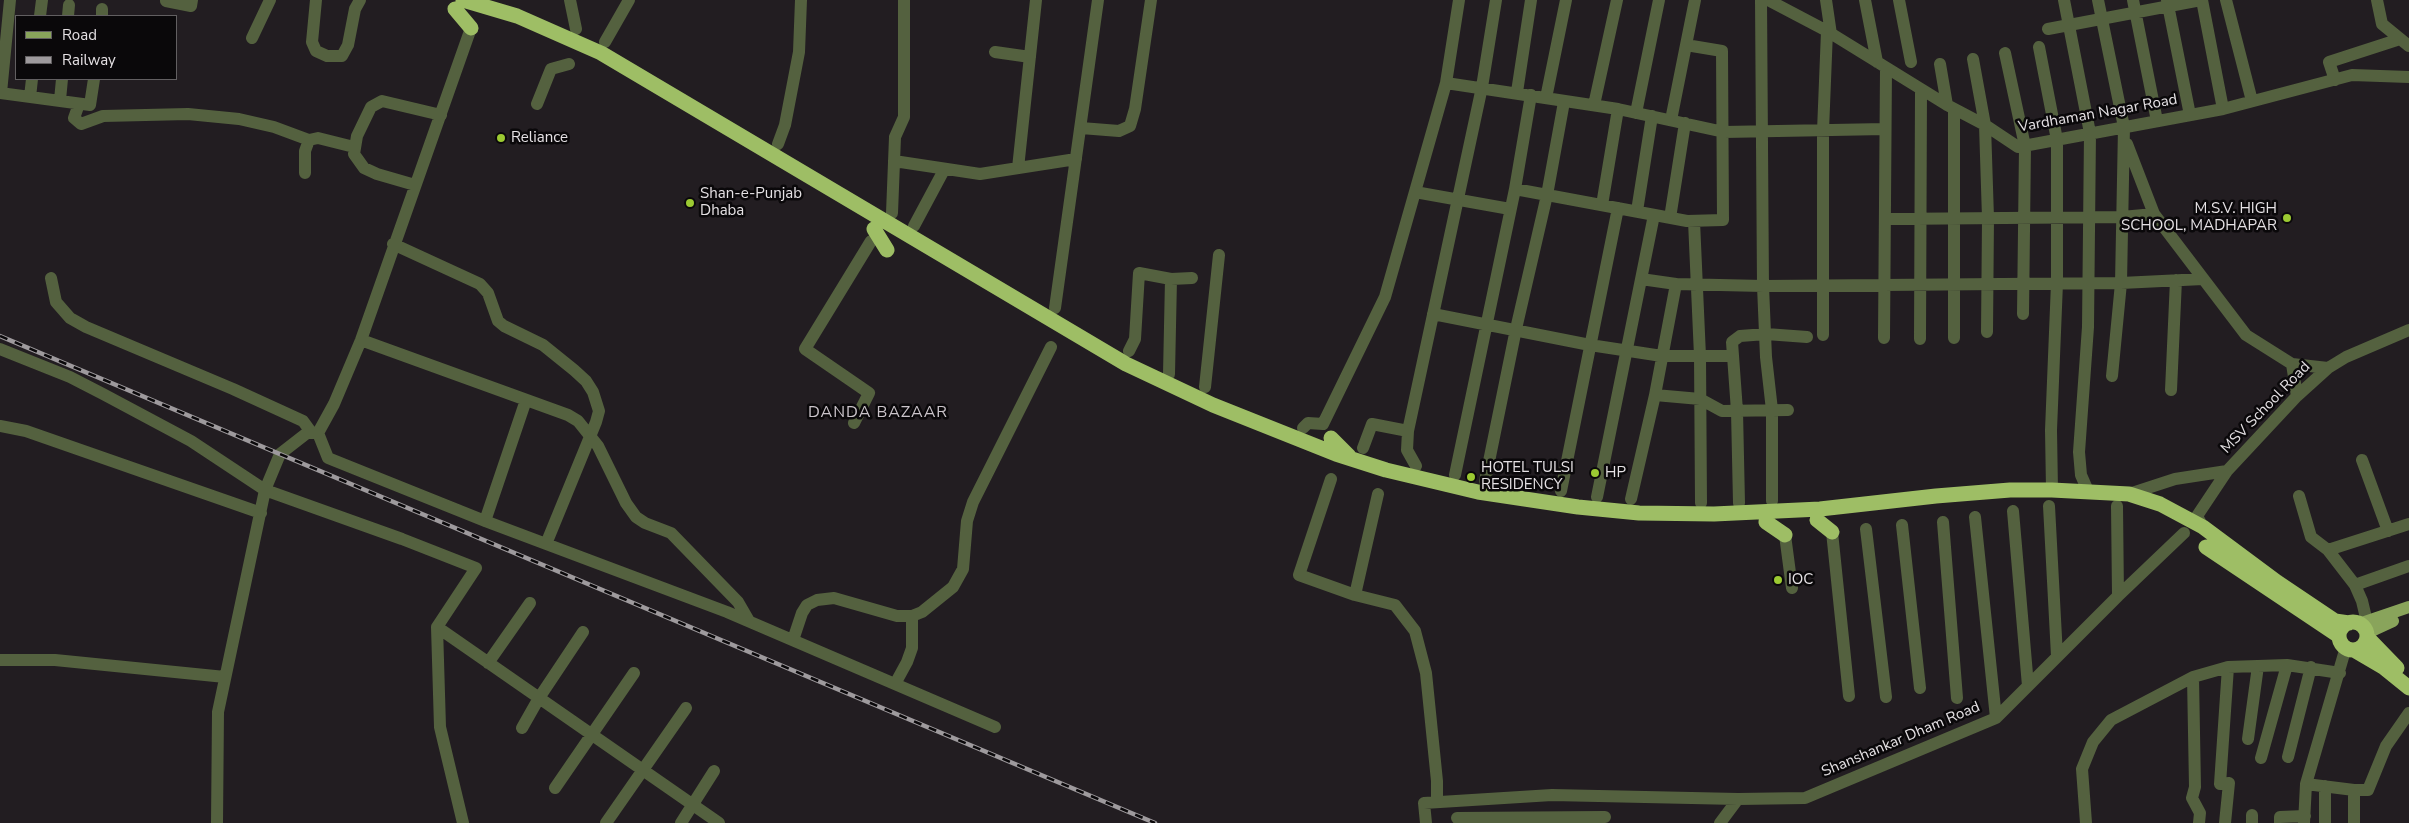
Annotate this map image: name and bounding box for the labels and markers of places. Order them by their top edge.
place label: Reliance [511,129,568,147]
marker: Reliance [495,132,507,144]
place label: Shan-e-Punjab Dhaba [700,185,802,220]
marker: Shan-e-Punjab Dhaba [684,197,696,209]
place label: M.S.V. HIGH SCHOOL, MADHAPAR [2121,200,2277,235]
marker: M.S.V. HIGH SCHOOL, MADHAPAR [2281,212,2293,224]
place label: HOTEL TULSI RESIDENCY [1481,459,1574,494]
place label: HP [1605,464,1626,482]
marker: HP [1589,467,1601,479]
marker: HOTEL TULSI RESIDENCY [1465,471,1477,483]
place label: IOC [1788,571,1813,589]
marker: IOC [1772,574,1784,586]

